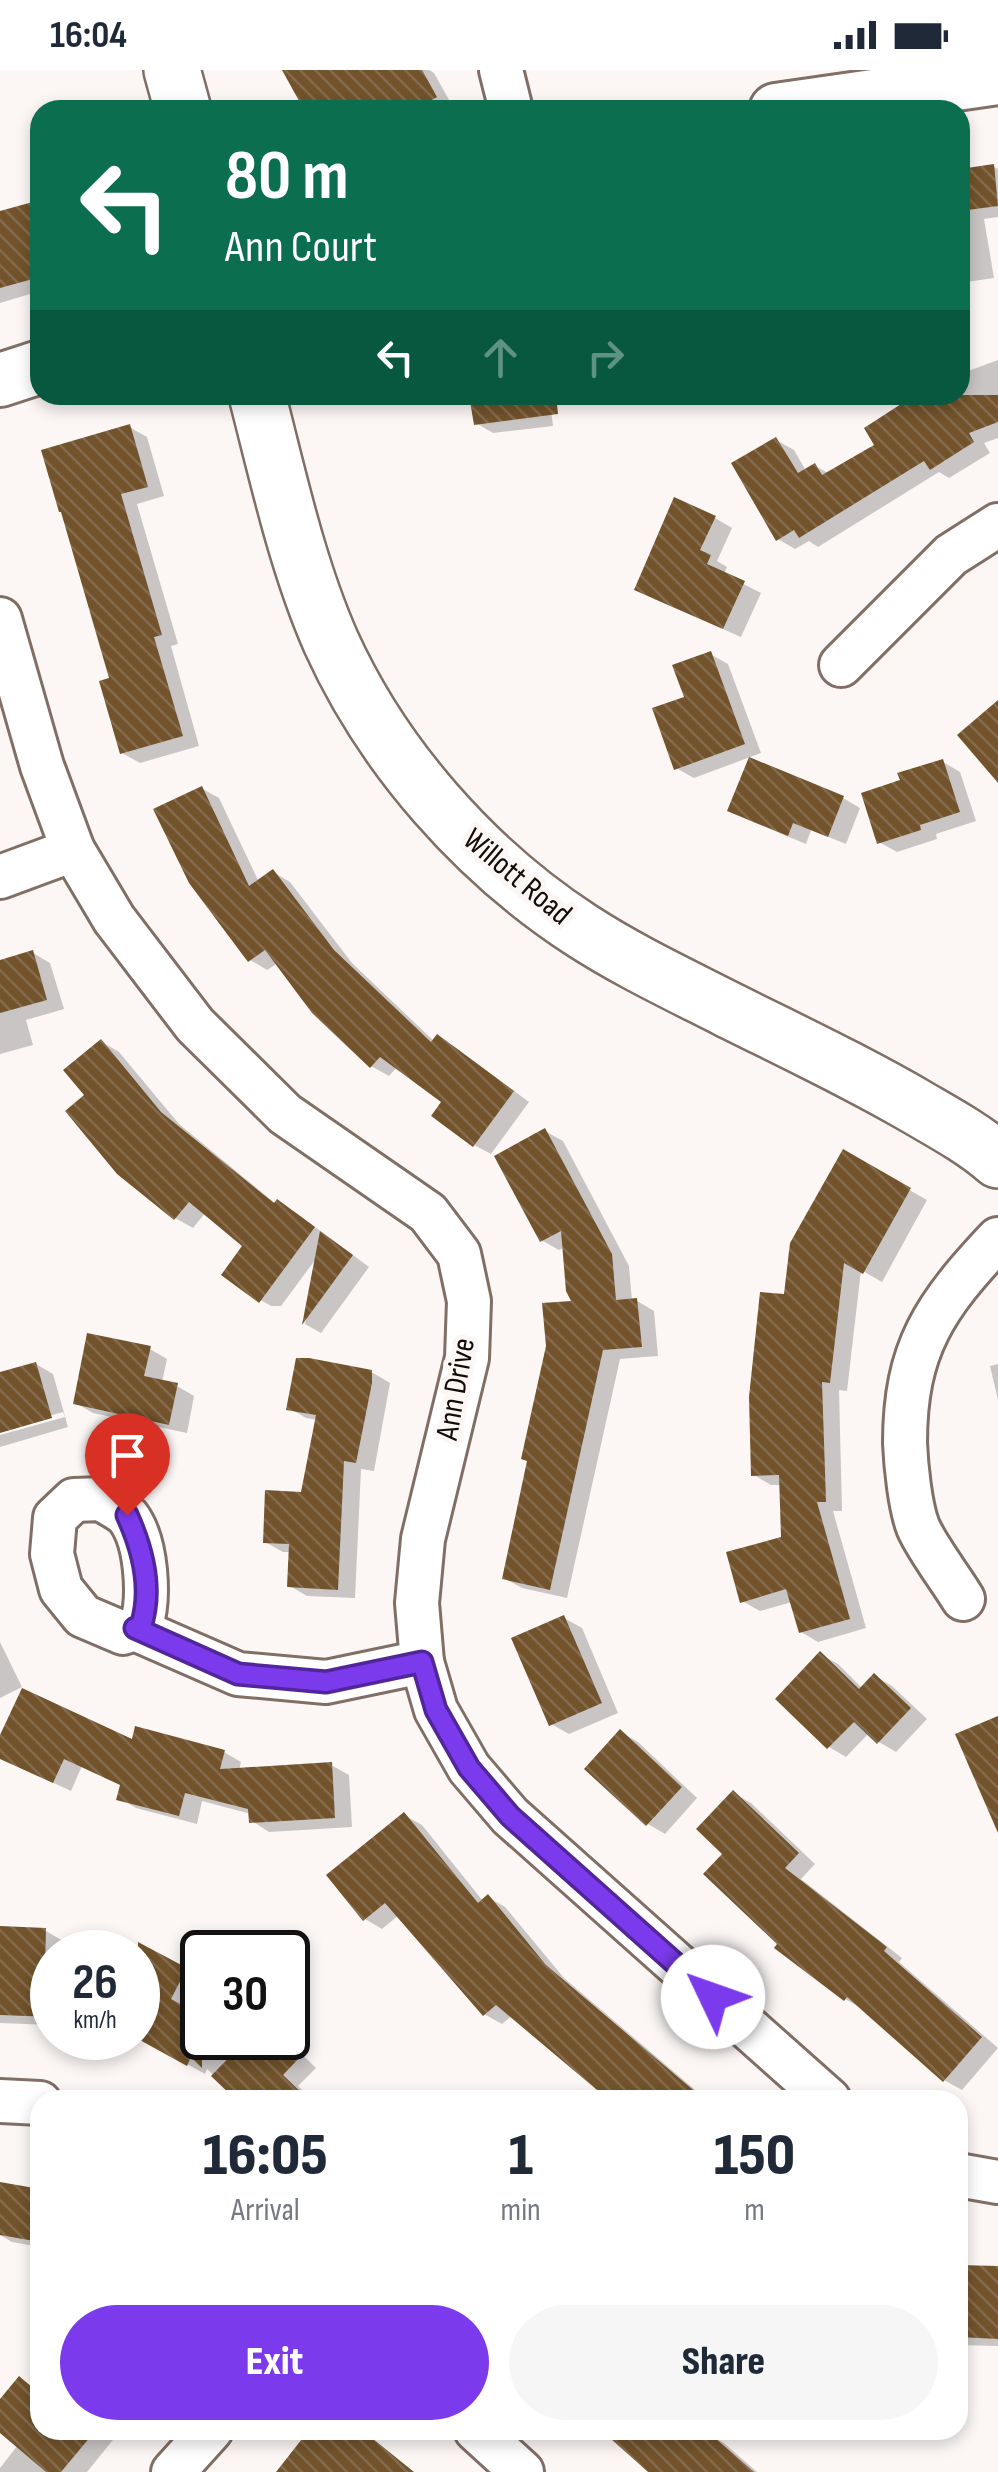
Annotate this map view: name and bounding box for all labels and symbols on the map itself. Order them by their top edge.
street label: Willott Road [455,820,579,934]
street label: Ann Drive [428,1335,484,1444]
pin [85,1413,170,1516]
speed limit sign: 30 [180,1930,310,2060]
position arrow [661,1945,765,2049]

